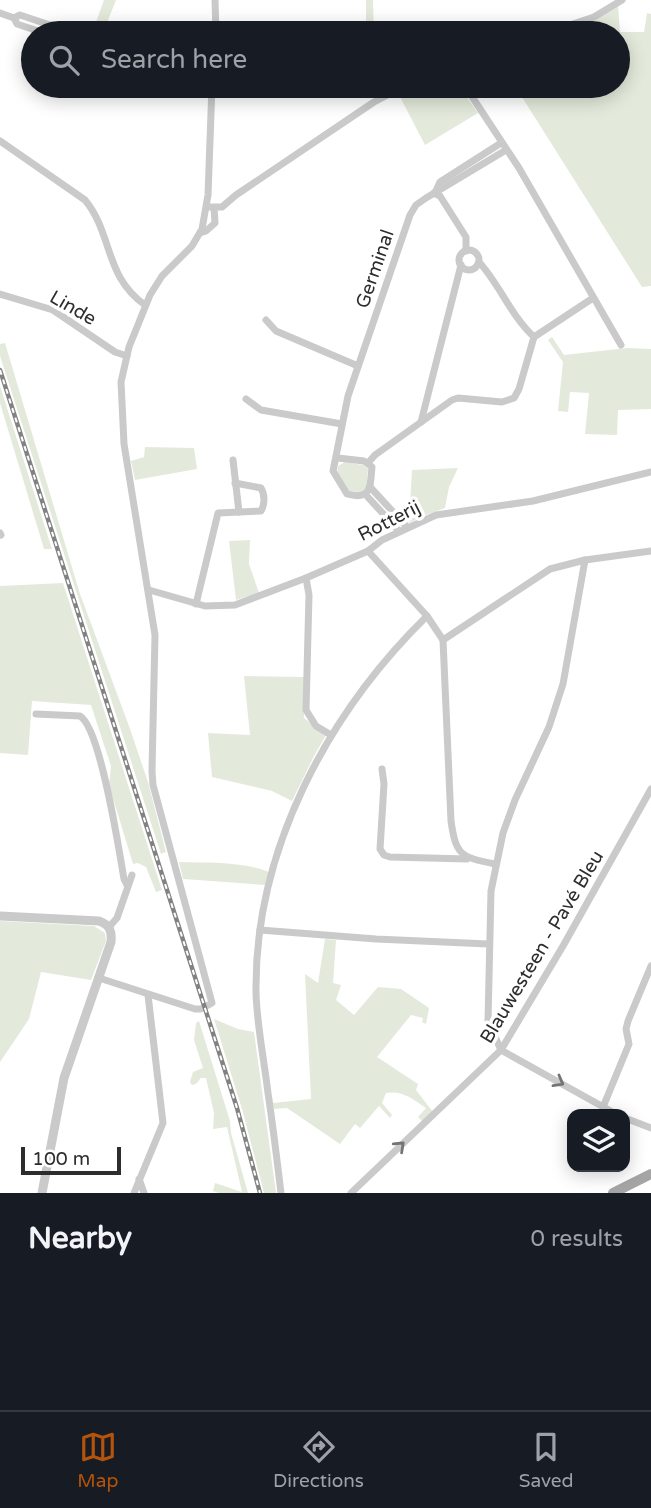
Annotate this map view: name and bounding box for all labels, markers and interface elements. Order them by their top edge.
search box [21,21,630,98]
icon: search [45,41,83,79]
text: Search here [101,44,247,75]
street label: Germinal [351,227,399,311]
street label: Linde [46,286,100,330]
street label: Rotterij [354,496,424,546]
street label: Blauwesteen - Pavé Bleu [476,847,608,1047]
one-way arrow [551,1074,564,1087]
map controls [567,1109,630,1172]
button: layers [567,1109,630,1172]
one-way arrow [392,1141,405,1154]
scale bar [21,1144,121,1176]
text: 100 m [32,1148,90,1170]
text: Nearby [28,1220,132,1257]
text: 0 results [530,1225,623,1253]
tab: Map [77,1428,118,1492]
tab: Directions [273,1428,364,1492]
tab: Saved [519,1428,574,1492]

